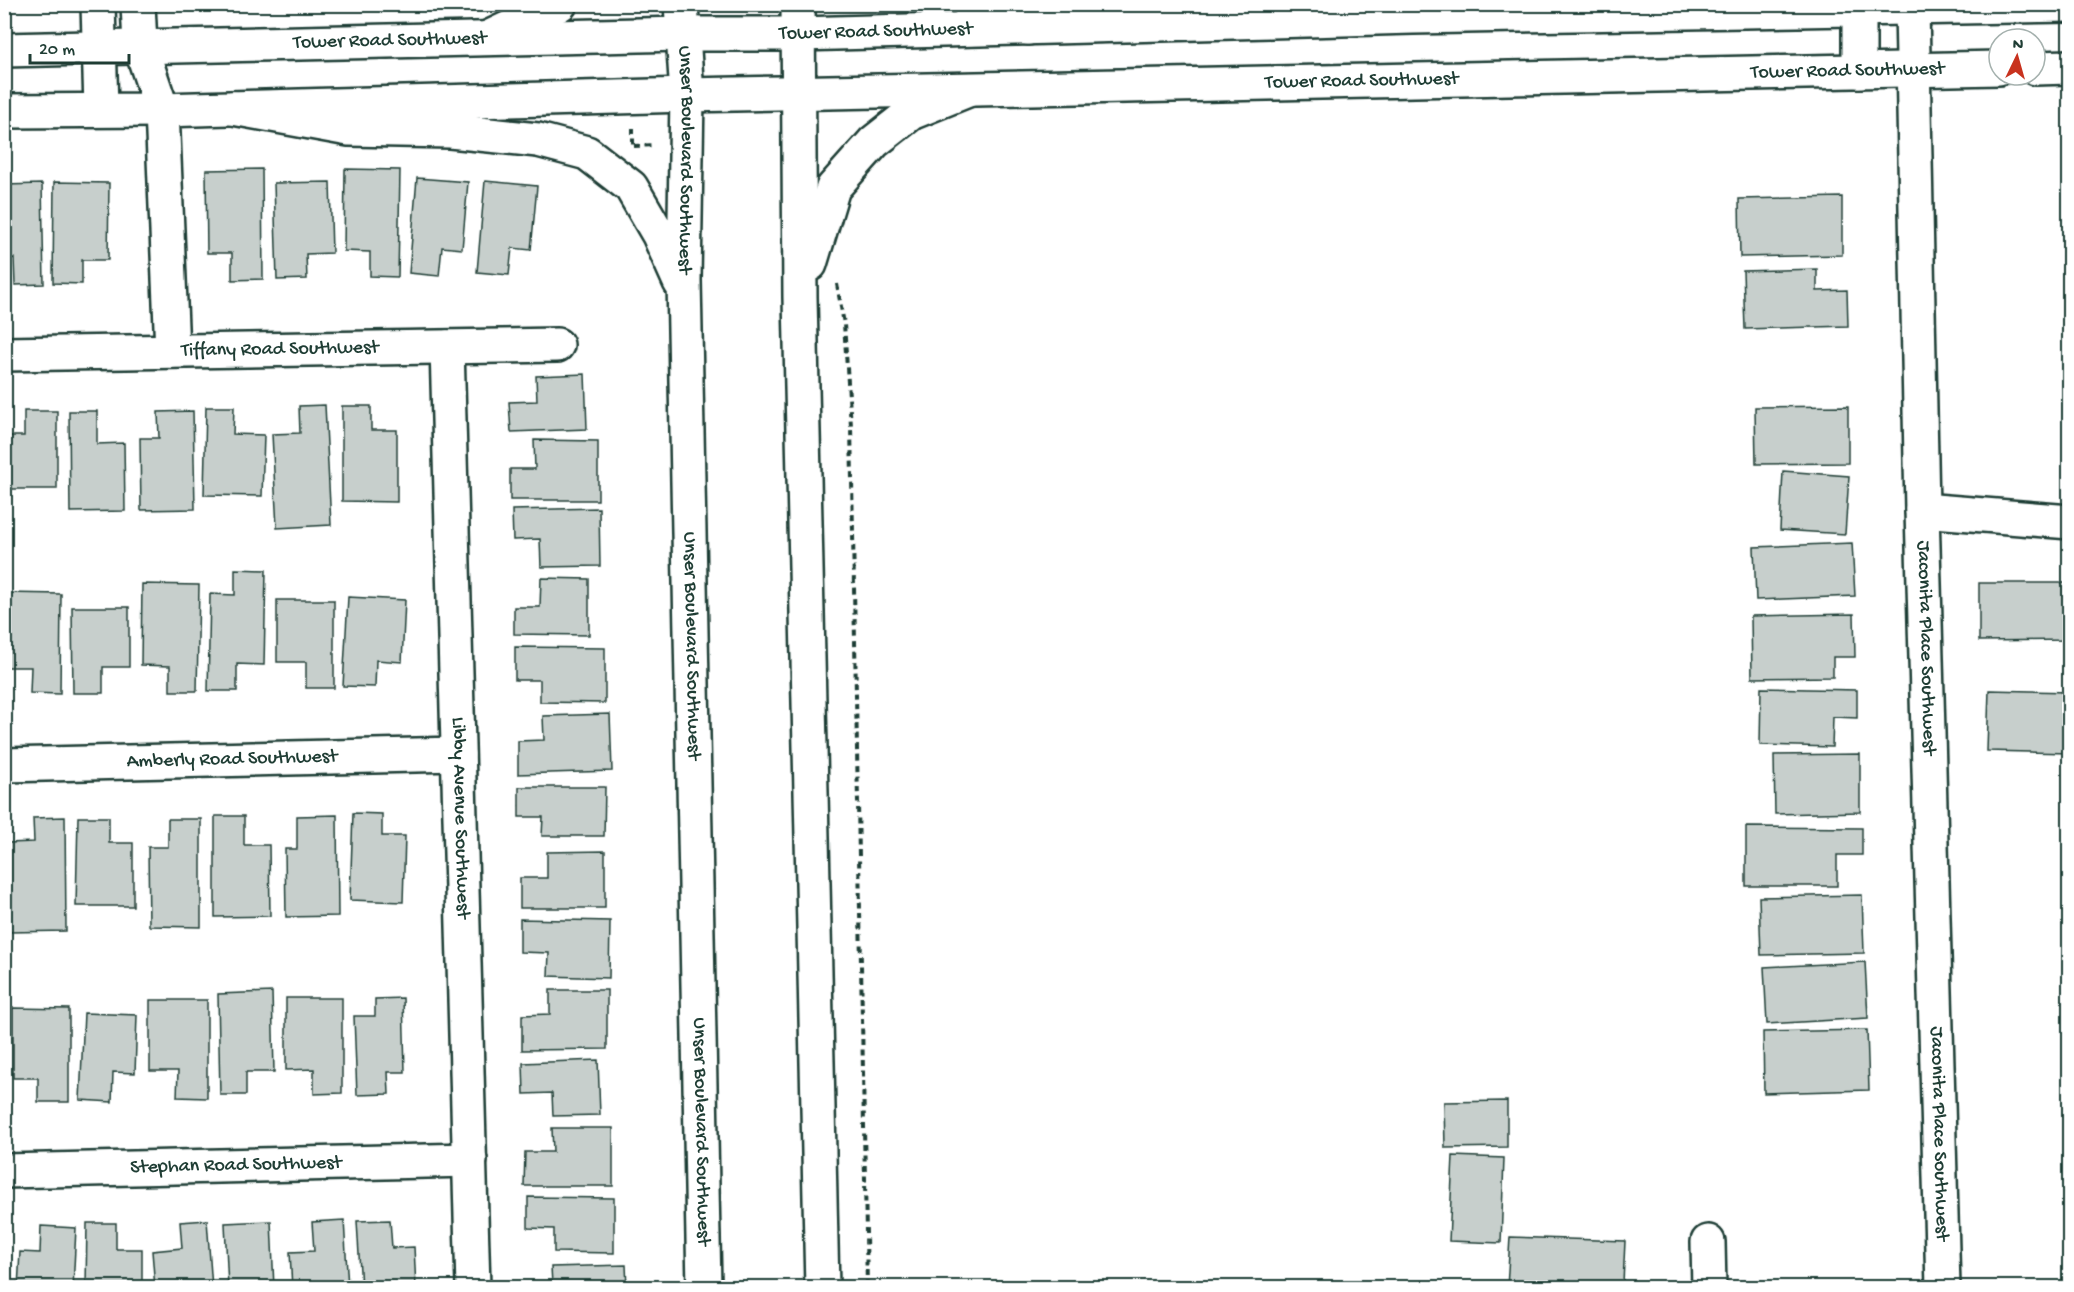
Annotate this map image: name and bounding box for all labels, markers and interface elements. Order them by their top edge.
street label: Tower Road Southwest [778,18,975,46]
scale bar [30,27,129,65]
street label: Tower Road Southwest [292,27,489,55]
north arrow [1987,27,2047,87]
text: N [2012,36,2025,56]
text: 20 m [39,40,75,61]
street label: Unser Boulevard Southwest [672,45,699,276]
street label: Tower Road Southwest [1750,58,1946,85]
street label: Tower Road Southwest [1264,68,1460,95]
street label: Tiffany Road Southwest [180,336,381,363]
street label: Unser Boulevard Southwest [677,531,705,762]
street label: Jaconita Place Southwest [1911,540,1940,757]
street label: Libby Avenue Southwest [446,717,474,921]
street label: Amberly Road Southwest [126,745,339,774]
street label: Unser Boulevard Southwest [687,1017,715,1248]
street label: Jaconita Place Southwest [1924,1026,1953,1243]
street label: Stephan Road Southwest [130,1151,344,1180]

